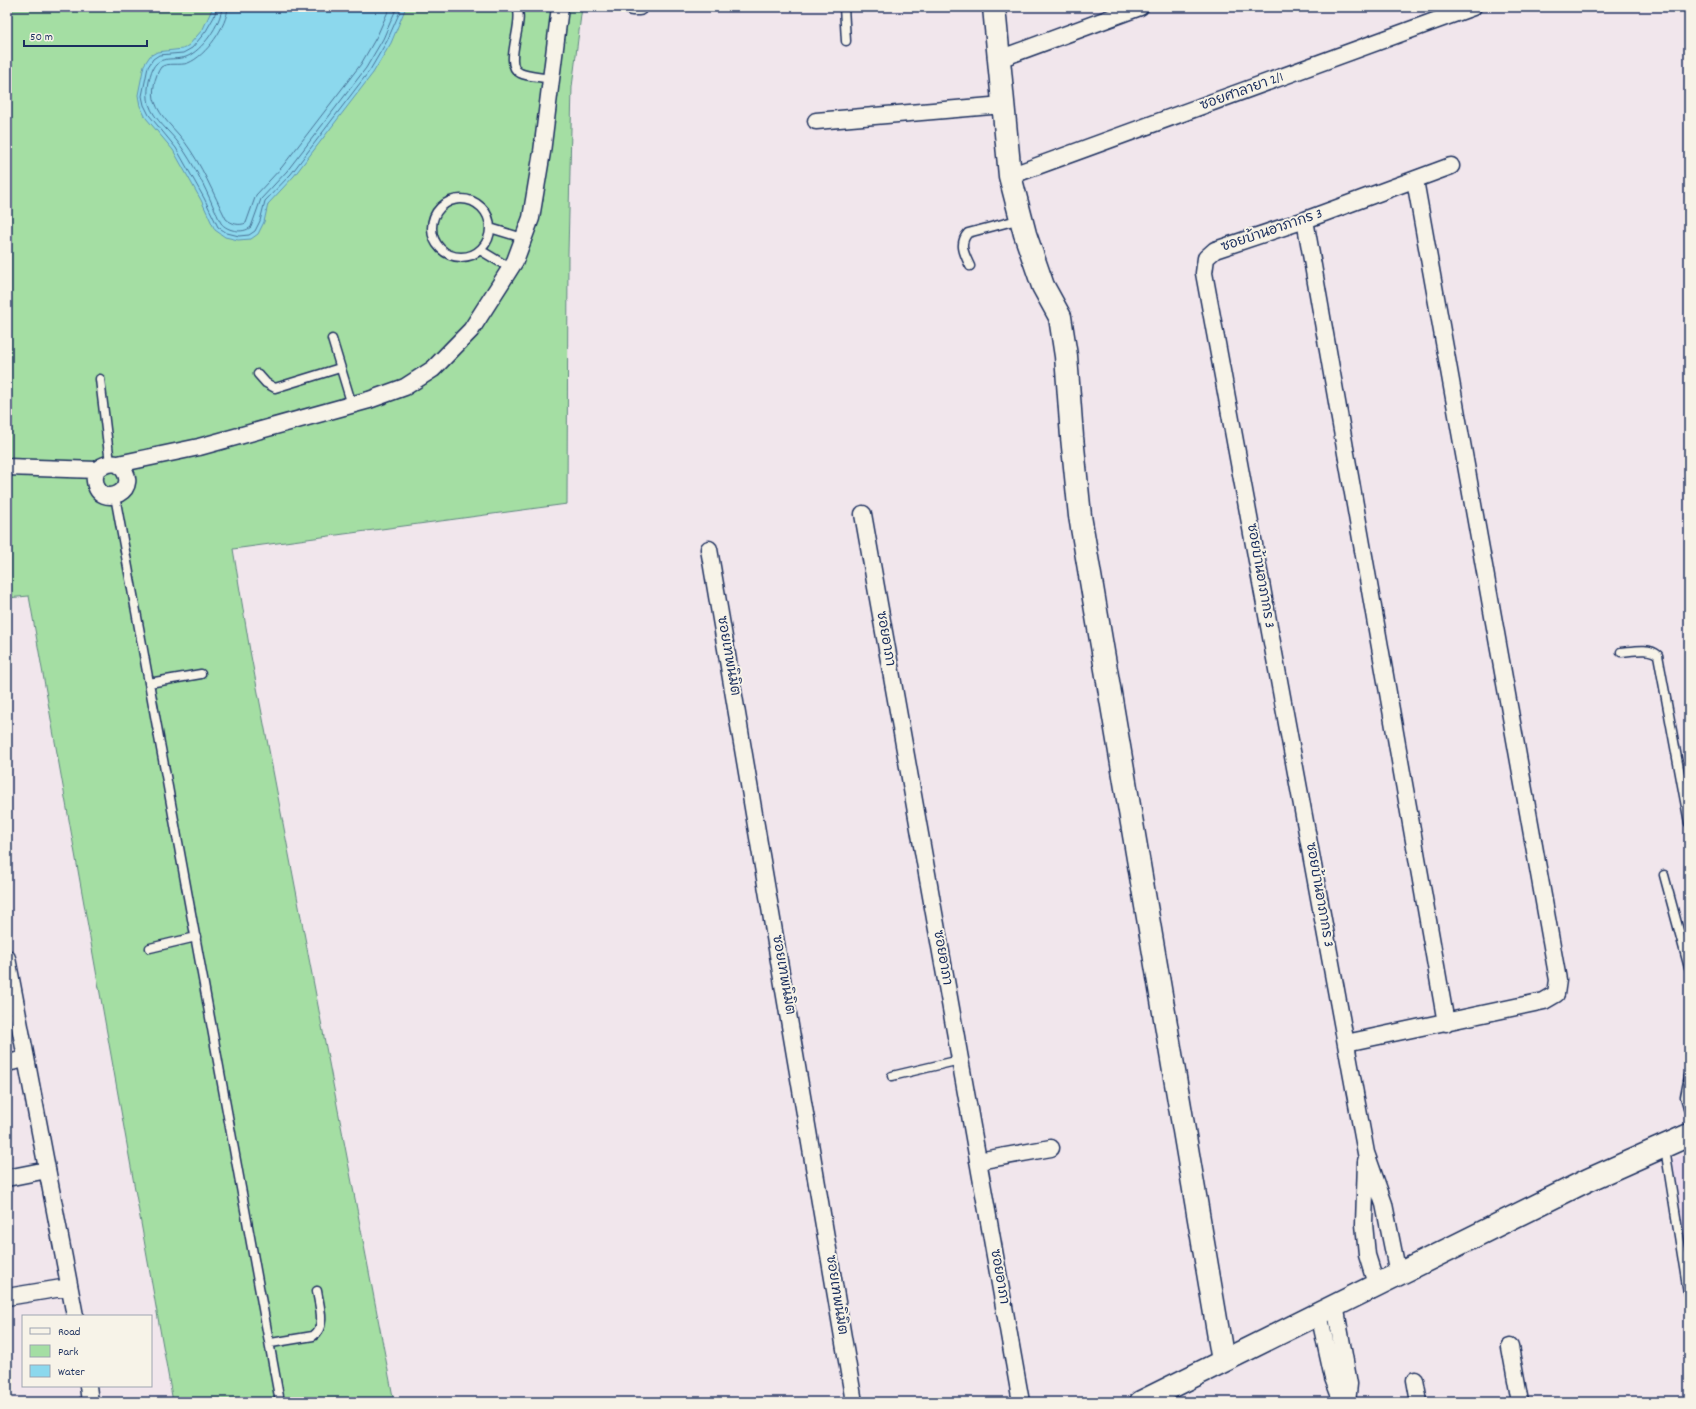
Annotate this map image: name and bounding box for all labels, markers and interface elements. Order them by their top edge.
scale bar [24,22,147,48]
text: 50 m [30,29,53,46]
street label: ซอยศาลายา 2/1 [1197,68,1287,116]
street label: ซอยบ้านอาภากร 3 [1219,204,1325,258]
street label: ซอยบ้านอาภากร 3 [1241,522,1279,630]
street label: ซอยอาภา [870,610,900,668]
street label: ซอยเทพนิมิต [711,615,745,697]
street label: ซอยบ้านอาภากร 3 [1300,841,1338,949]
street label: ซอยอาภา [927,929,957,987]
street label: ซอยเทพนิมิต [766,934,800,1016]
street label: ซอยอาภา [984,1248,1014,1306]
street label: ซอยเทพนิมิต [820,1254,852,1336]
legend [22,1315,152,1387]
text: Road [58,1324,80,1341]
text: Park [58,1344,79,1361]
text: Water [58,1364,85,1381]

